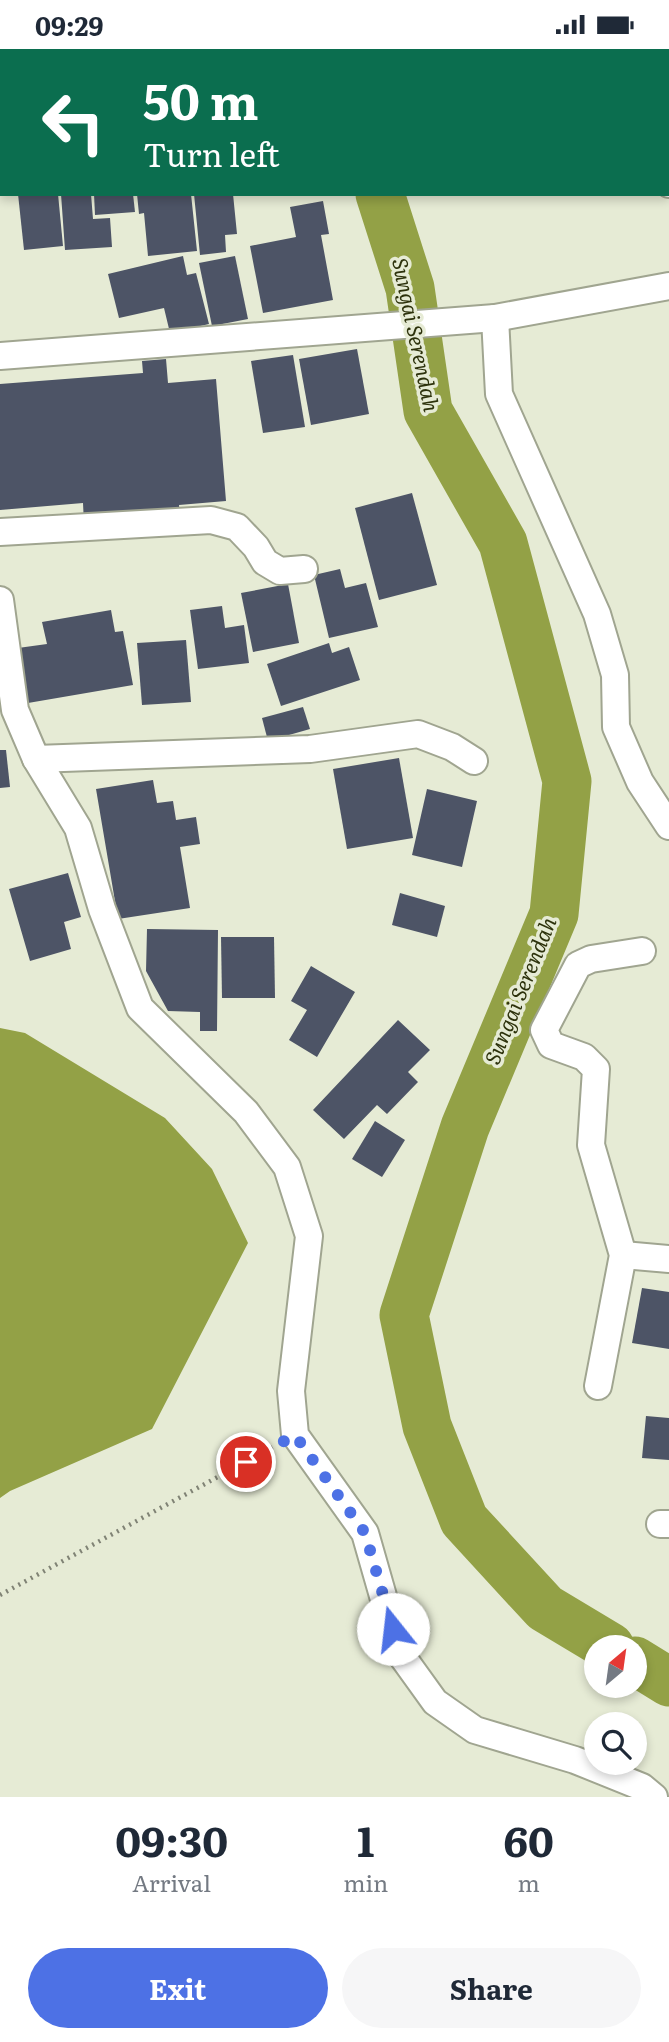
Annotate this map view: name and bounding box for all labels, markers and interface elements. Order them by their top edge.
text: 09:29 [35,5,103,44]
text: 50 m [143,62,259,135]
icon: left [28,77,119,168]
text: Turn left [143,129,280,177]
water label: Sungai Serendah [386,255,449,415]
water label: Sungai Serendah [475,911,563,1068]
pin [216,1432,276,1492]
icon: arrive [227,1443,265,1481]
position arrow [356,1592,430,1666]
north arrow [584,1635,648,1697]
map controls [584,1635,647,1775]
button: search [584,1712,647,1775]
text: 09:30 [115,1808,228,1870]
text: 1 [357,1808,374,1870]
text: 60 [503,1808,554,1870]
text: Arrival [132,1865,211,1899]
text: min [343,1865,388,1899]
text: m [518,1865,540,1899]
button: Exit [28,1948,328,2028]
button: Share [342,1948,641,2028]

